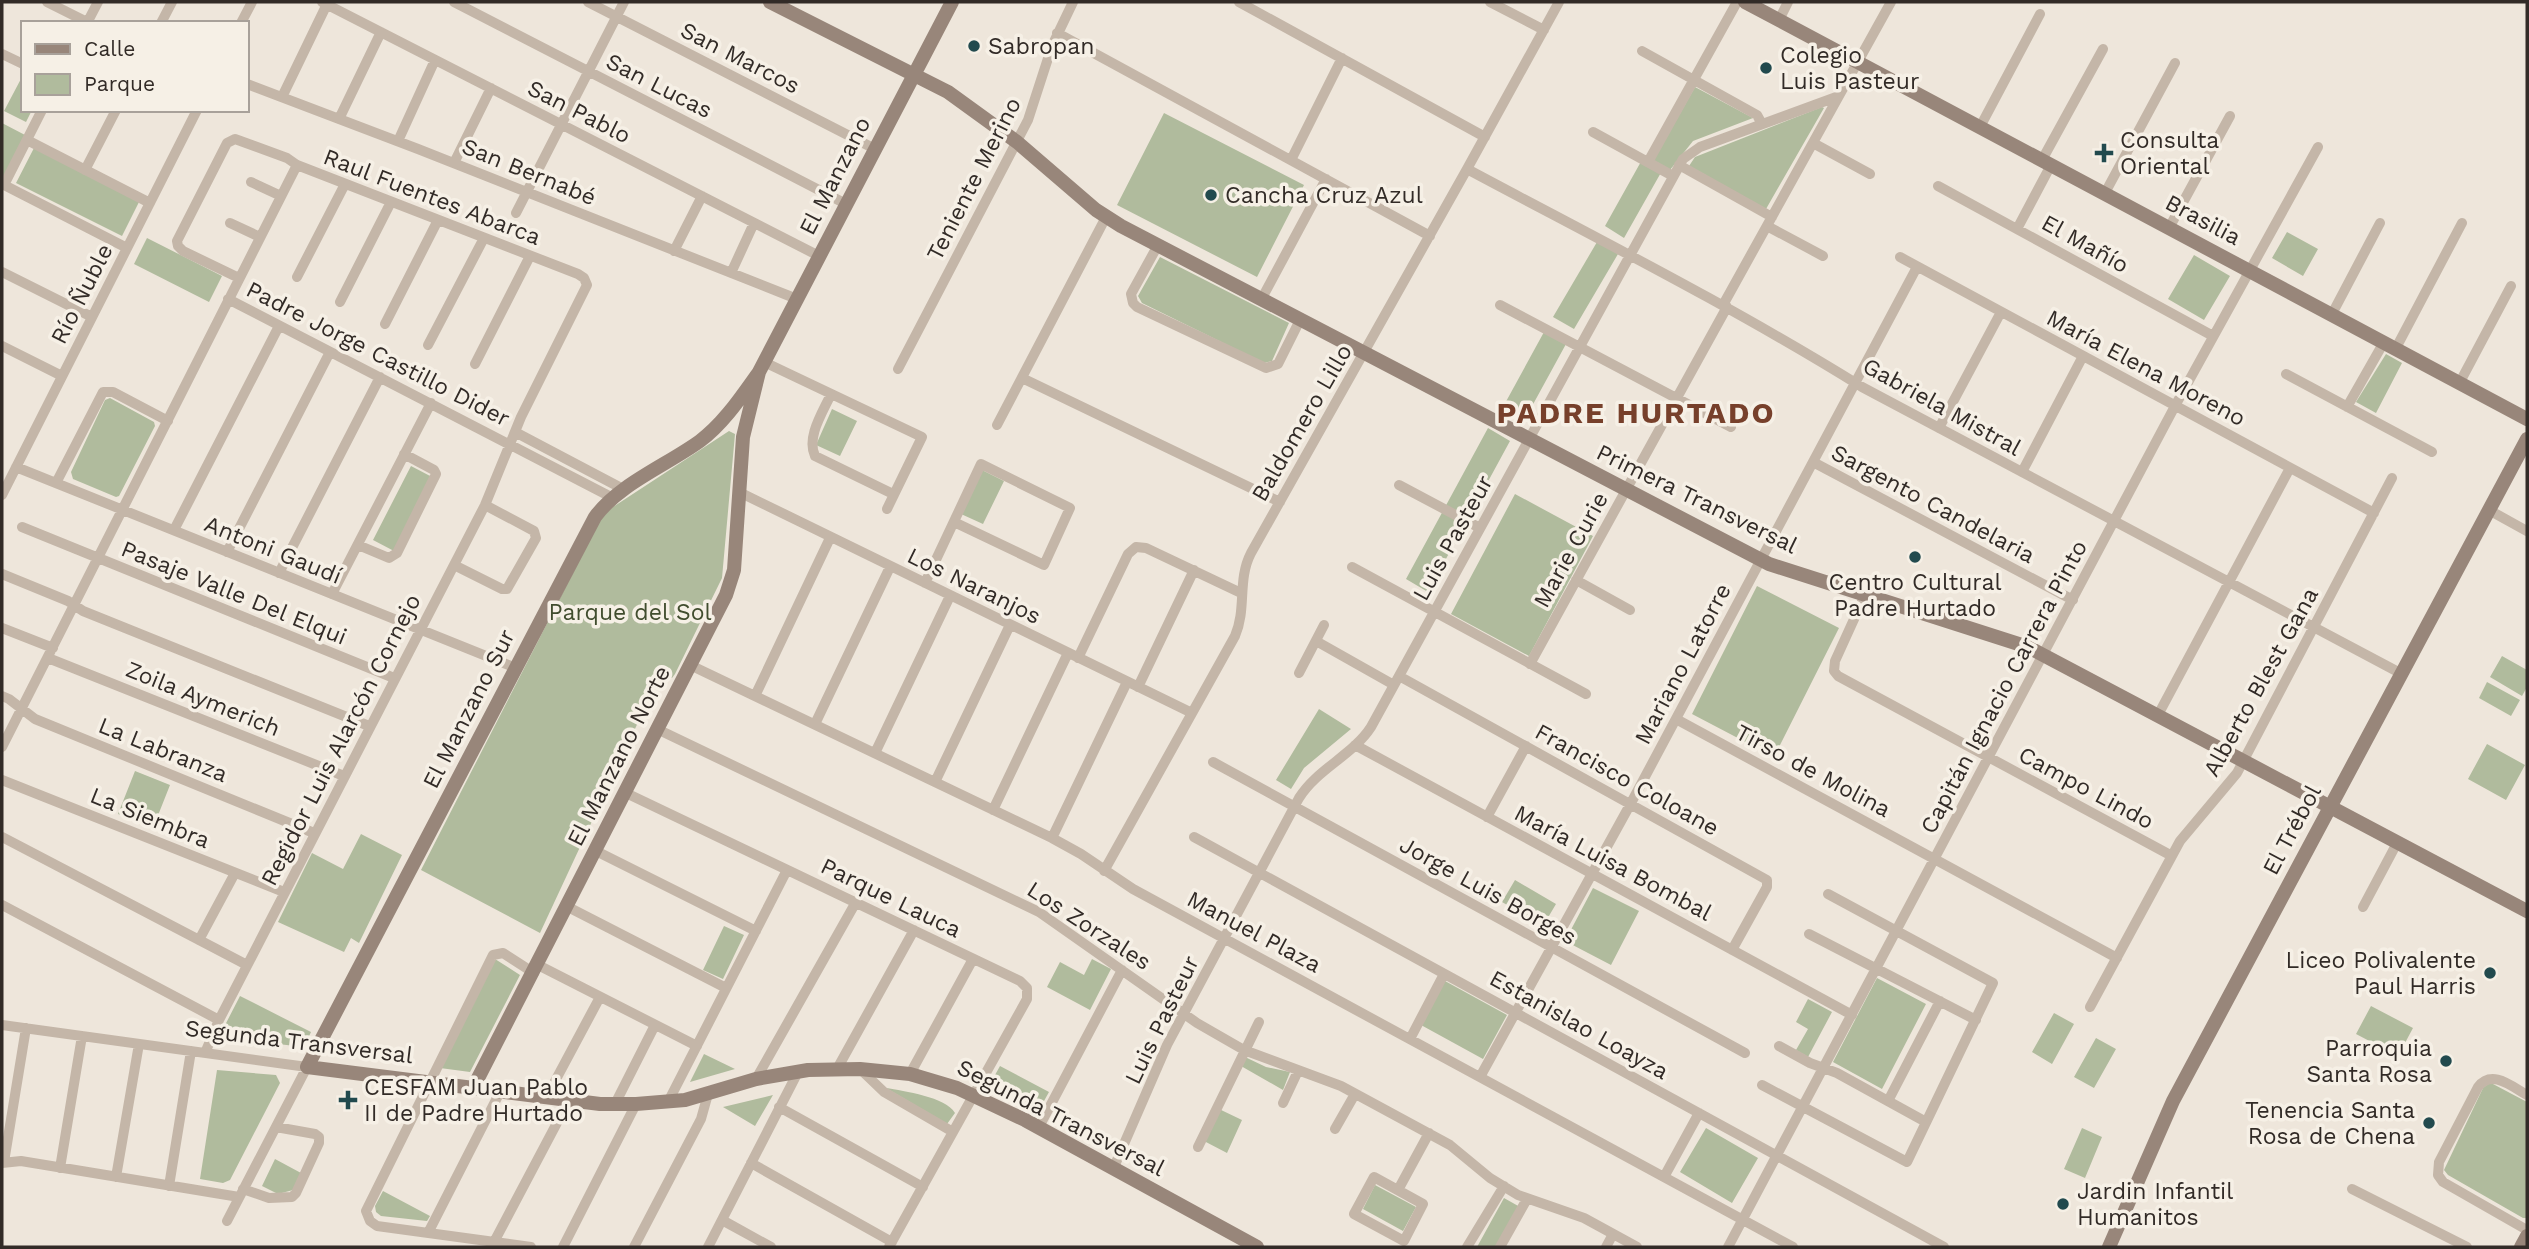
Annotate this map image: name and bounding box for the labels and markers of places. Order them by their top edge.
place label: Sabropan [988,33,1094,60]
marker: Sabropan [966,38,982,54]
place label: Colegio Luis Pasteur [1780,42,1919,95]
marker: Colegio Luis Pasteur [1758,60,1774,76]
place label: Consulta Oriental [2120,127,2219,180]
marker: Consulta Oriental [2094,143,2114,163]
place label: Cancha Cruz Azul [1225,182,1423,209]
marker: Cancha Cruz Azul [1203,187,1219,203]
marker: Centro Cultural Padre Hurtado [1907,549,1923,565]
place label: Centro Cultural Padre Hurtado [1829,569,2001,622]
place label: Liceo Polivalente Paul Harris [2286,947,2476,1000]
marker: Liceo Polivalente Paul Harris [2482,965,2498,981]
place label: Parroquia Santa Rosa [2307,1035,2432,1088]
marker: Parroquia Santa Rosa [2438,1053,2454,1069]
place label: CESFAM Juan Pablo II de Padre Hurtado [364,1074,588,1127]
marker: CESFAM Juan Pablo II de Padre Hurtado [338,1090,358,1110]
place label: Tenencia Santa Rosa de Chena [2245,1097,2415,1150]
marker: Tenencia Santa Rosa de Chena [2421,1115,2437,1131]
place label: Jardin Infantil Humanitos [2077,1178,2233,1231]
marker: Jardin Infantil Humanitos [2055,1196,2071,1212]

